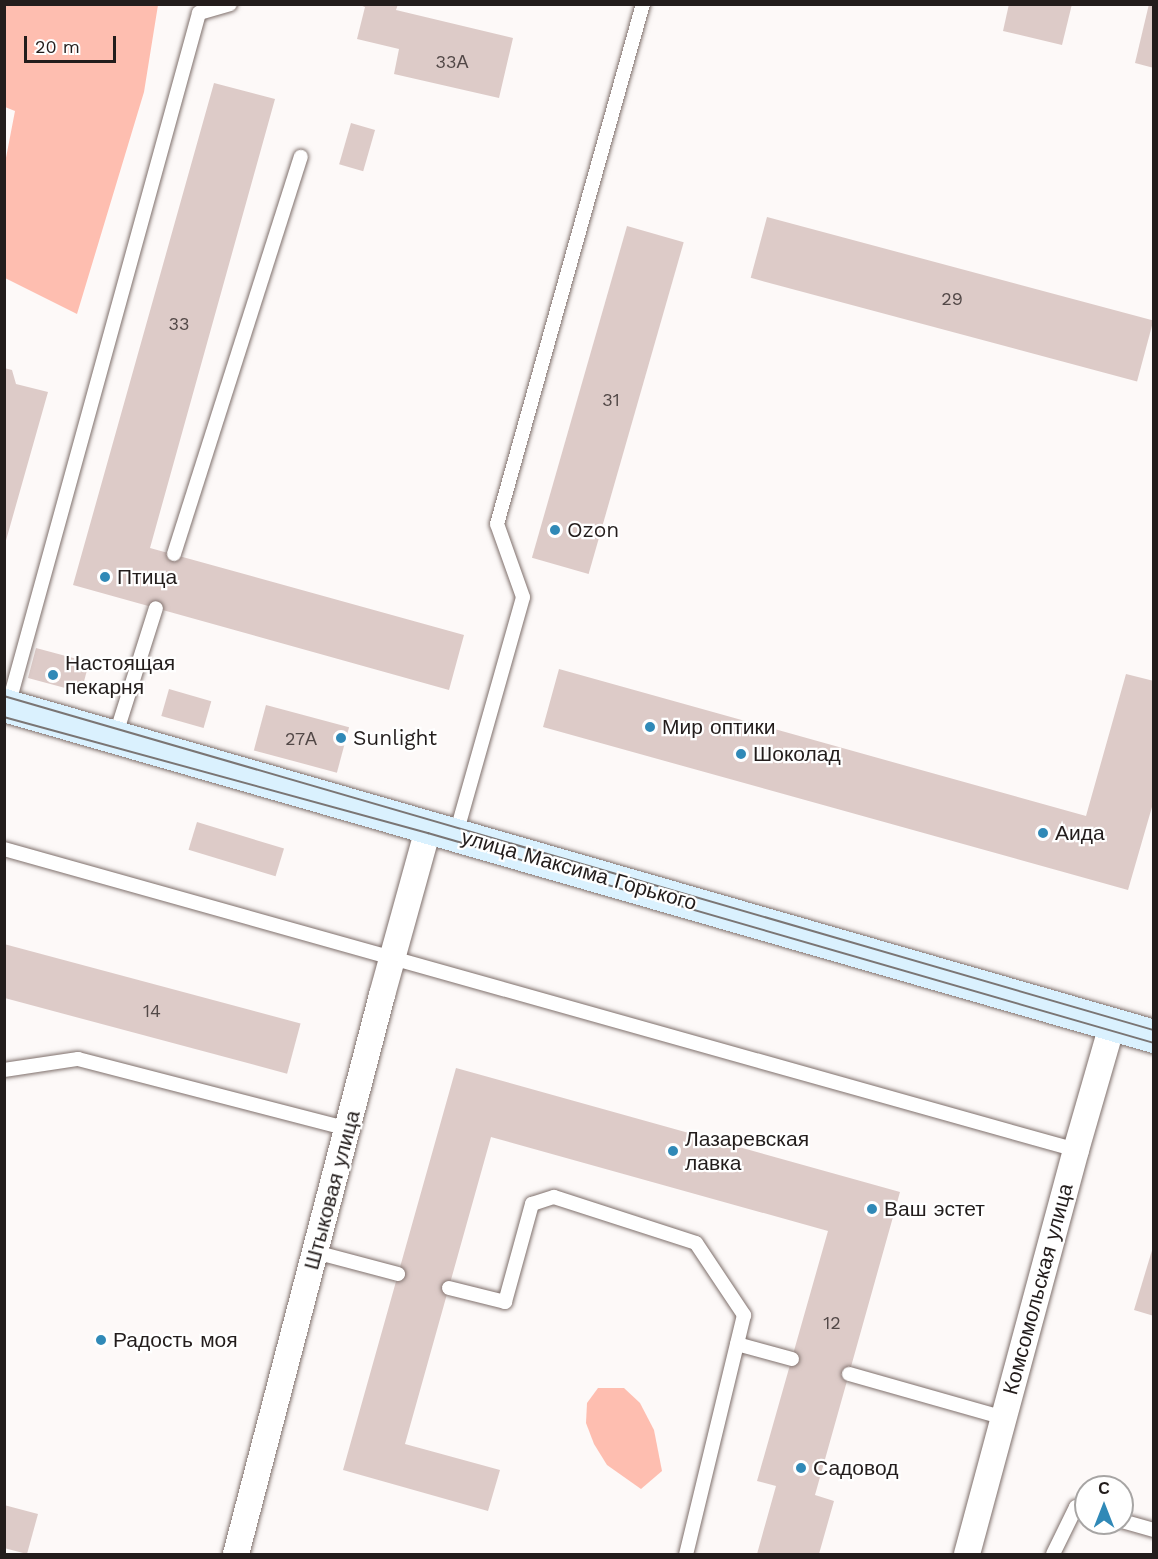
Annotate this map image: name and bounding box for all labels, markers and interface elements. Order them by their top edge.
scale bar [27,24,118,62]
text: 20 m [35,36,80,57]
house number: 33А [436,51,468,73]
house number: 29 [941,288,963,310]
house number: 33 [169,313,189,335]
house number: 31 [602,389,620,411]
place label: Ozon [567,517,619,543]
marker: Ozon [548,523,562,537]
place label: Птица [117,564,177,590]
marker: Птица [98,570,112,584]
place label: Настоящая пекарня [65,650,175,700]
marker: Настоящая пекарня [46,668,60,682]
place label: Мир оптики [662,714,775,740]
marker: Мир оптики [643,720,657,734]
place label: Sunlight [353,725,437,751]
house number: 27А [285,728,317,750]
marker: Sunlight [334,731,348,745]
place label: Шоколад [753,741,841,767]
marker: Шоколад [734,747,748,761]
place label: Аида [1055,820,1105,846]
street label: улица Максима Горького [459,824,699,916]
marker: Аида [1036,826,1050,840]
house number: 14 [143,1000,161,1022]
street label: Штыковая улица [299,1108,365,1272]
place label: Лазаревская лавка [685,1126,809,1176]
marker: Лазаревская лавка [666,1144,680,1158]
street label: Комсомольская улица [998,1181,1078,1397]
place label: Ваш эстет [884,1196,985,1222]
marker: Ваш эстет [865,1202,879,1216]
house number: 12 [823,1312,841,1334]
place label: Радость моя [113,1327,238,1353]
marker: Радость моя [94,1333,108,1347]
place label: Садовод [813,1455,898,1481]
marker: Садовод [794,1461,808,1475]
north arrow [1074,1475,1134,1535]
text: С [1098,1479,1110,1498]

